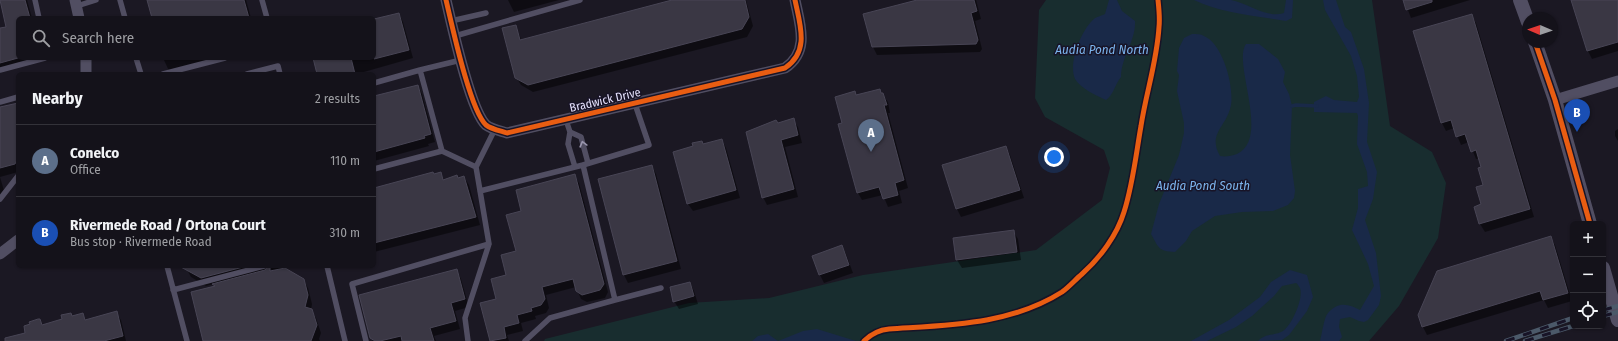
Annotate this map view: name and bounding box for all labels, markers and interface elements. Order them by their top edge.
north arrow [1522,12,1558,48]
search box [16,16,376,60]
icon: search [30,27,52,49]
text: Search here [62,29,134,47]
water label: Audia Pond North [1054,42,1149,57]
street label: Bradwick Drive [568,85,642,115]
text: Nearby [32,88,83,109]
text: 2 results [315,91,360,106]
pin: B [1564,99,1590,132]
pin: A [858,119,884,152]
one-way arrow [579,141,588,148]
text: Conelco [70,144,119,162]
your location [1044,147,1064,167]
text: A [41,153,49,168]
text: 110 m [330,153,360,168]
text: Office [70,162,101,177]
water label: Audia Pond South [1155,178,1250,193]
text: Rivermede Road / Ortona Court [70,216,266,234]
map controls [1570,221,1606,329]
button: + [1570,221,1606,257]
text: B [41,225,49,240]
text: 310 m [330,225,360,240]
text: Bus stop · Rivermede Road [70,234,212,249]
button: − [1570,257,1606,293]
button: locate [1570,293,1606,329]

